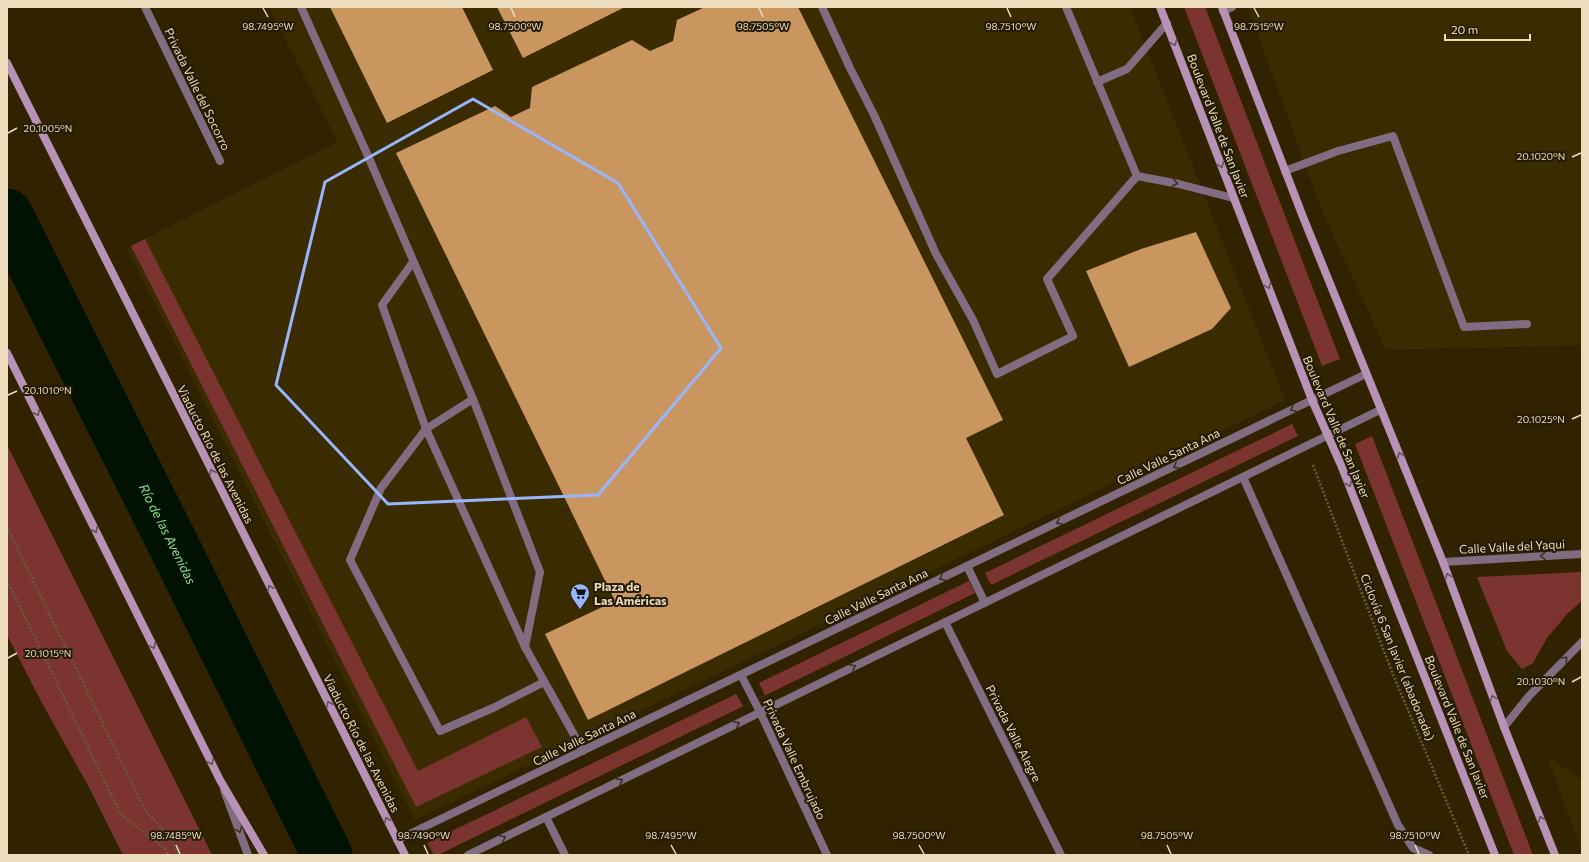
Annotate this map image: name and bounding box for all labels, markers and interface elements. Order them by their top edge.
scale bar [1445,16,1530,42]
text: 98.7495°W [242,20,294,32]
text: 98.7500°W [488,20,542,32]
text: 98.7505°W [737,20,789,32]
text: 98.7510°W [986,20,1036,32]
text: 98.7515°W [1234,20,1284,32]
text: 20 m [1451,22,1478,36]
street label: Privada Valle del Socorro [162,26,234,152]
one-way arrow [1170,40,1178,47]
street label: Boulevard Valle de San Javier [1184,52,1253,201]
text: 20.1005°N [24,122,72,134]
text: 20.1020°N [1517,150,1565,162]
one-way arrow [1216,161,1224,168]
one-way arrow [1172,179,1178,187]
one-way arrow [1263,282,1271,289]
street label: Boulevard Valle de San Javier [1300,354,1374,501]
street label: Viaducto Río de las Avenidas [175,382,257,526]
text: 20.1010°N [24,384,72,396]
one-way arrow [1290,404,1297,412]
one-way arrow [32,409,40,417]
text: 20.1025°N [1517,413,1565,425]
street label: Calle Valle Santa Ana [1114,425,1222,487]
one-way arrow [1396,452,1404,459]
one-way arrow [1173,461,1180,469]
one-way arrow [209,468,217,476]
one-way arrow [1344,480,1352,487]
water label: Río de las Avenidas [136,481,200,587]
one-way arrow [1055,517,1063,525]
one-way arrow [90,525,98,533]
street label: Calle Valle del Yaqui [1459,536,1565,556]
one-way arrow [1540,551,1546,560]
street label: Calle Valle Santa Ana [822,565,930,627]
street label: Ciclovía 6 San Javier (abadonada) [1357,572,1438,743]
one-way arrow [1444,572,1453,579]
one-way arrow [938,573,946,581]
place label: Plaza de Las Américas [594,579,667,607]
supermarket icon: Plaza de Las Américas [569,582,591,610]
one-way arrow [267,585,275,592]
one-way arrow [148,642,156,649]
text: 20.1015°N [25,647,71,659]
street label: Boulevard Valle de San Javier [1422,653,1493,801]
one-way arrow [1560,656,1568,664]
one-way arrow [849,664,857,672]
street label: Viaducto Río de las Avenidas [321,671,403,815]
text: 20.1030°N [1517,675,1565,687]
street label: Privada Valle Alegre [983,682,1045,784]
one-way arrow [1490,694,1498,701]
street label: Privada Valle Embrujado [761,696,829,822]
one-way arrow [326,701,334,708]
street label: Calle Valle Santa Ana [530,706,638,768]
one-way arrow [732,721,740,729]
one-way arrow [206,758,214,766]
one-way arrow [615,778,623,786]
one-way arrow [1538,815,1546,823]
one-way arrow [384,817,392,824]
one-way arrow [234,826,242,833]
text: 98.7485°W [150,829,202,841]
text: 98.7490°W [398,829,450,841]
text: 98.7495°W [645,829,697,841]
text: 98.7500°W [892,829,946,841]
text: 98.7505°W [1141,829,1193,841]
text: 98.7510°W [1390,829,1440,841]
one-way arrow [499,835,506,843]

